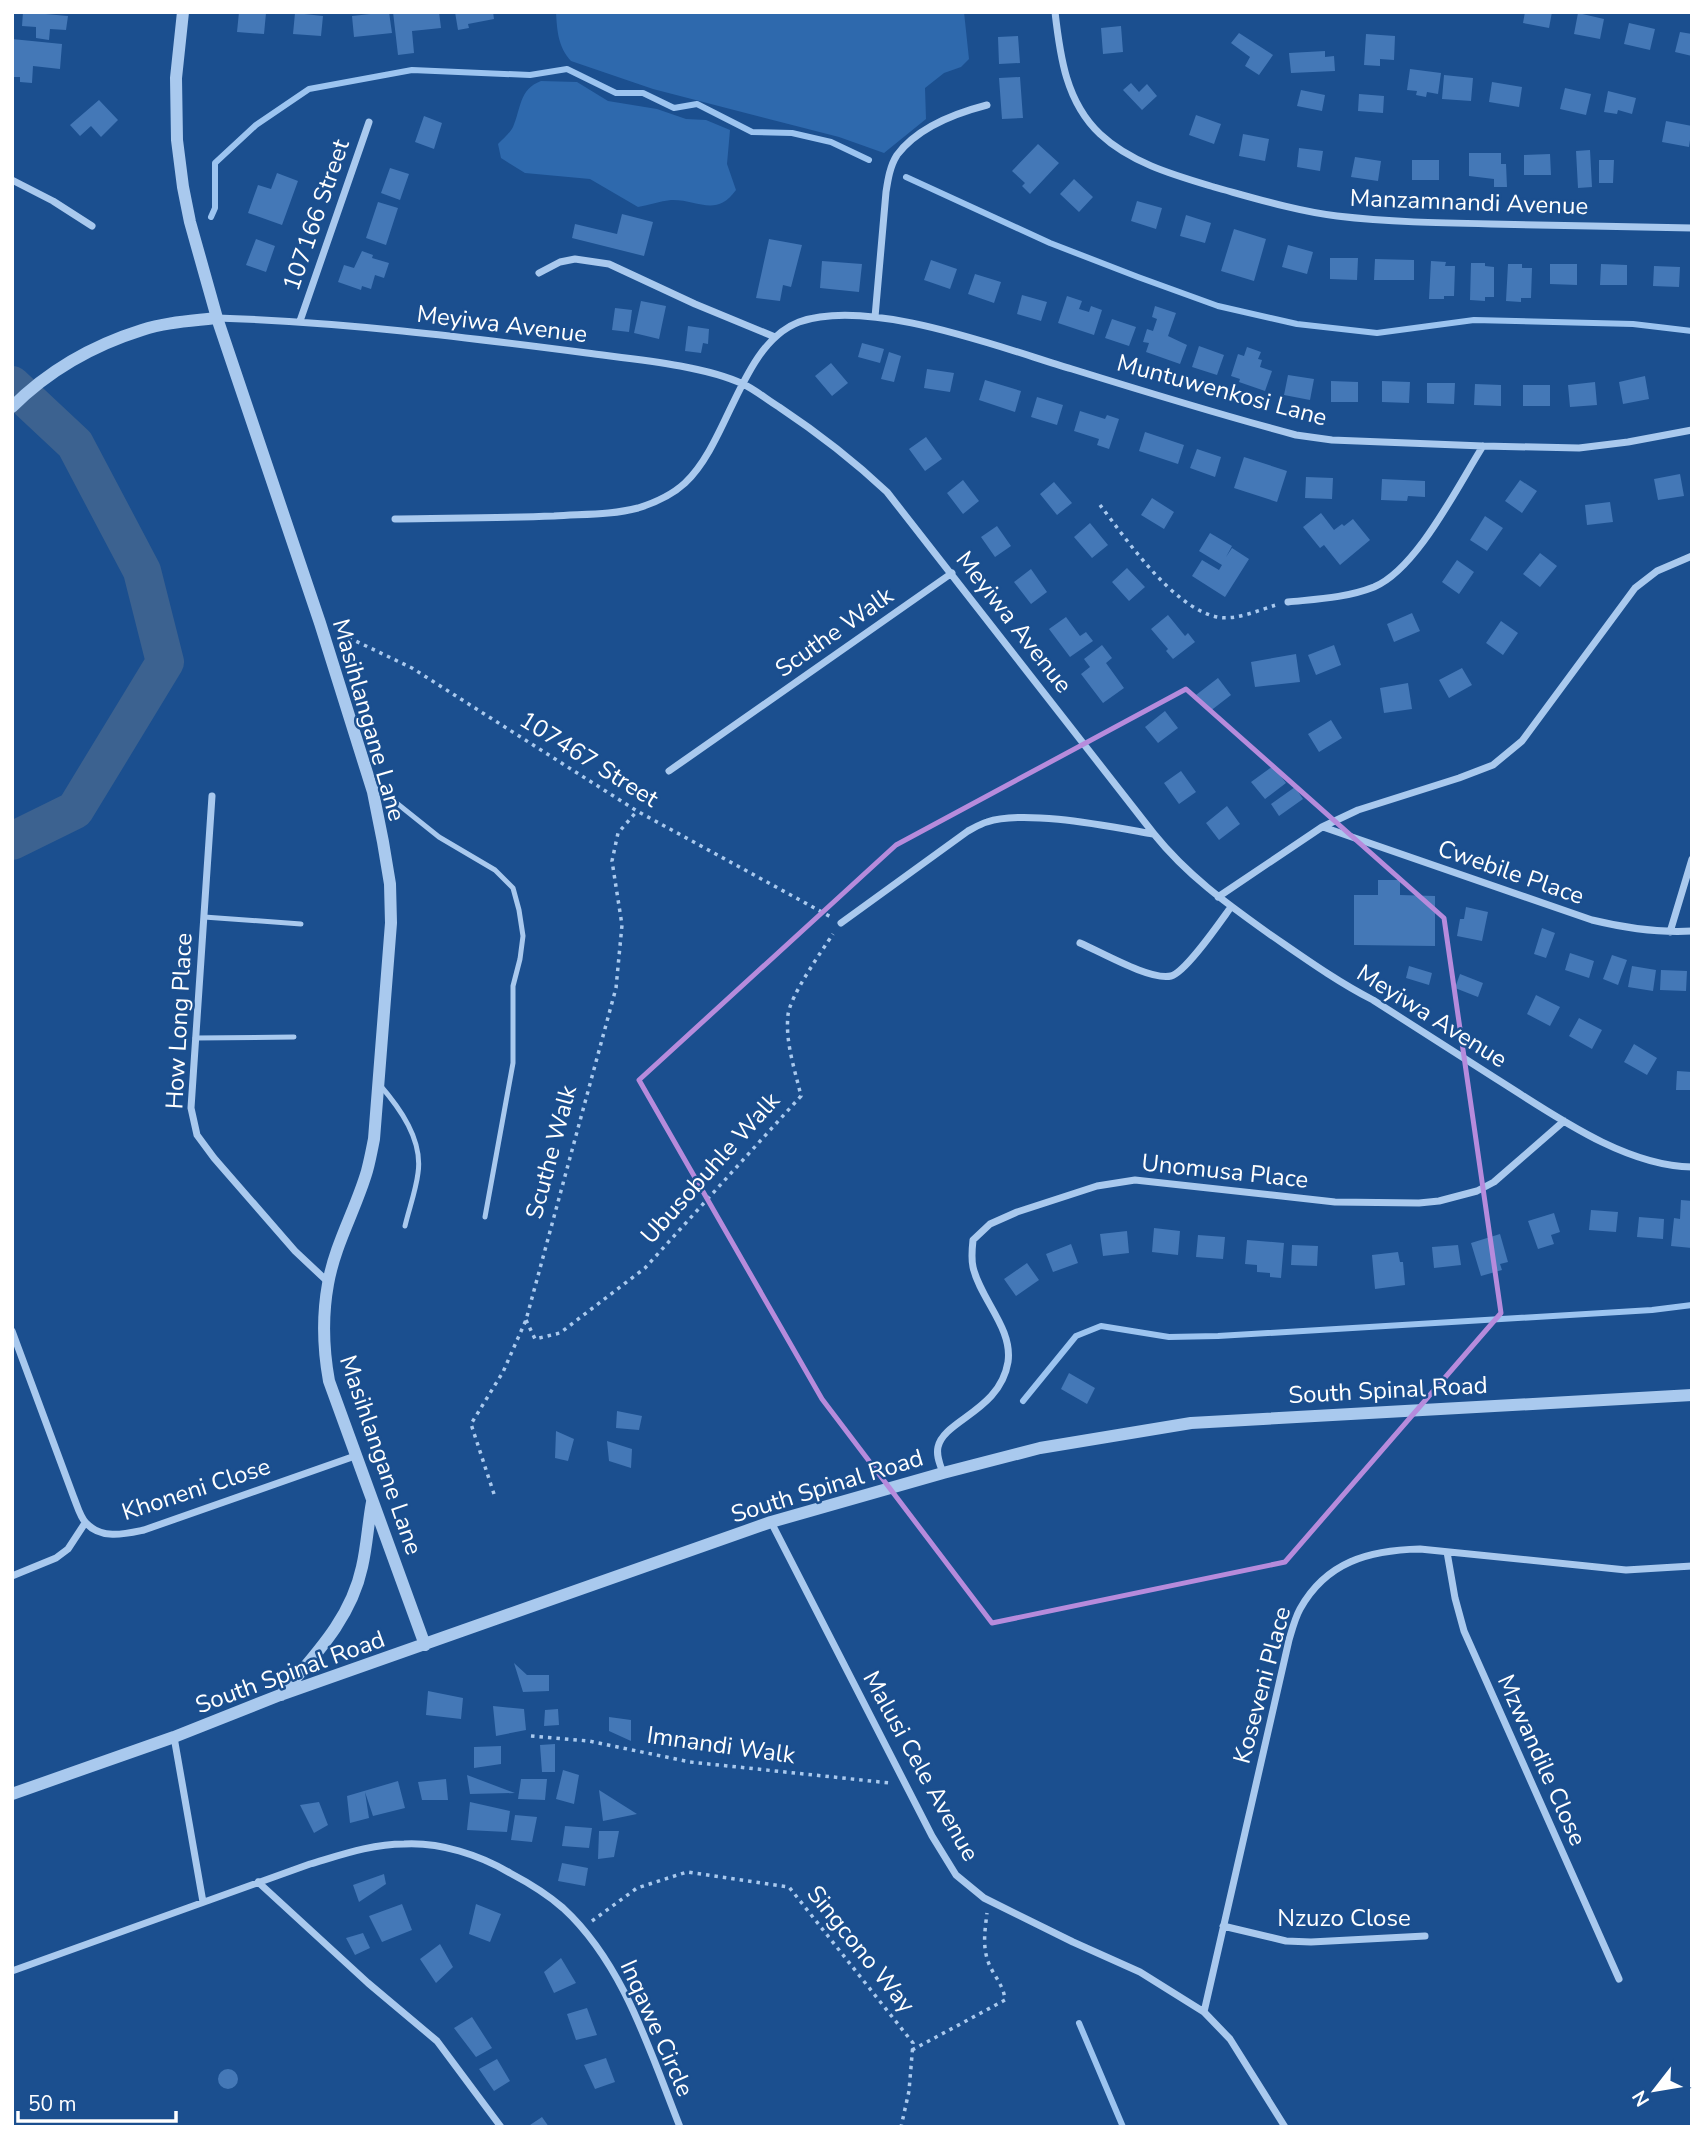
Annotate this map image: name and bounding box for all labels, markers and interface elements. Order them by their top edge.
street label: 107166 Street [275,135,357,295]
street label: Manzamnandi Avenue [1349,182,1589,222]
street label: Meyiwa Avenue [415,298,589,350]
street label: Muntuwenkosi Lane [1113,347,1331,433]
street label: Meyiwa Avenue [949,545,1079,699]
street label: Scuthe Walk [769,579,900,684]
street label: Masihlangane Lane [325,615,413,825]
street label: 107467 Street [513,704,665,815]
street label: Cwebile Place [1434,832,1588,912]
street label: How Long Place [158,932,200,1110]
street label: Meyiwa Avenue [1351,957,1513,1075]
street label: Scuthe Walk [518,1081,584,1222]
street label: Ubusobuhle Walk [633,1085,787,1251]
street label: Unomusa Place [1140,1146,1310,1196]
street label: Masihlangane Lane [332,1351,430,1559]
street label: South Spinal Road [1288,1369,1488,1411]
street label: South Spinal Road [727,1442,927,1530]
street label: Khoneni Close [118,1450,274,1528]
street label: Koseveni Place [1226,1603,1298,1767]
street label: South Spinal Road [191,1623,389,1721]
street label: Malusi Cele Avenue [855,1665,987,1867]
street label: Mzwandile Close [1490,1669,1594,1851]
street label: Imnandi Walk [645,1719,798,1771]
street label: Singcono Way [800,1879,923,2020]
street label: Nzuzo Close [1277,1902,1411,1934]
street label: Inqawe Circle [613,1955,701,2101]
north arrow [1620,2055,1690,2125]
scale bar [18,2080,175,2124]
text: N [1626,2085,1656,2111]
text: 50 m [28,2090,77,2118]

